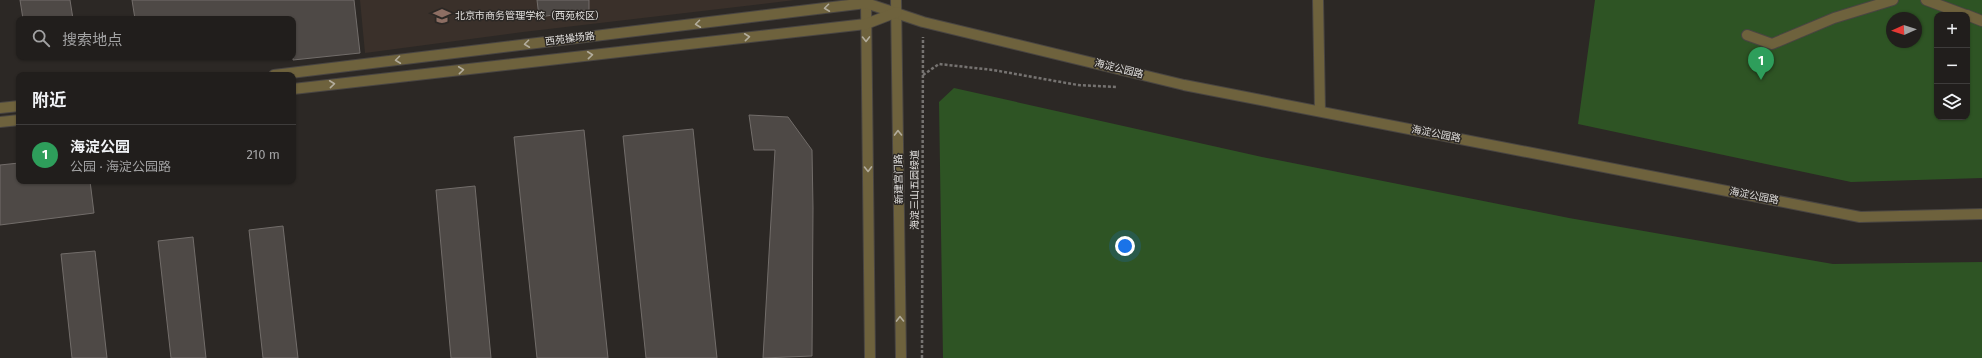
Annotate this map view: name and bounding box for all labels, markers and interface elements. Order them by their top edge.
one-way arrow [824,3,830,12]
school or university icon: 北京市商务管理学校（西苑校区） [432,6,452,26]
place label: 北京市商务管理学校（西苑校区） [455,10,605,22]
north arrow [1886,12,1922,48]
map controls [1934,12,1970,120]
button: + [1934,12,1970,48]
search box [16,16,296,60]
one-way arrow [695,19,701,28]
icon: search [30,27,52,49]
street label: 西苑操场路 [544,30,596,48]
text: 搜索地点 [62,31,122,49]
one-way arrow [744,33,750,42]
one-way arrow [862,36,870,42]
one-way arrow [524,40,530,49]
pin: 1 [1748,47,1774,80]
button: − [1934,48,1970,84]
one-way arrow [587,51,593,60]
one-way arrow [395,55,401,64]
street label: 海淀公园路 [1093,57,1145,81]
one-way arrow [458,65,464,74]
one-way arrow [329,80,335,89]
button: layers [1934,84,1970,120]
text: 附近 [32,90,66,111]
street label: 海淀公园路 [1410,123,1462,145]
one-way arrow [894,130,902,136]
text: 海淀公园 [70,138,130,156]
text: 1 [42,147,48,162]
text: 210 m [246,147,280,162]
street label: 海淀三山五园绿道 [909,150,921,230]
street label: 新建宫门路 [893,154,905,204]
text: 公园 · 海淀公园路 [70,159,171,174]
one-way arrow [864,166,872,172]
street label: 海淀公园路 [1728,185,1780,207]
your location [1115,236,1135,256]
one-way arrow [896,316,904,322]

